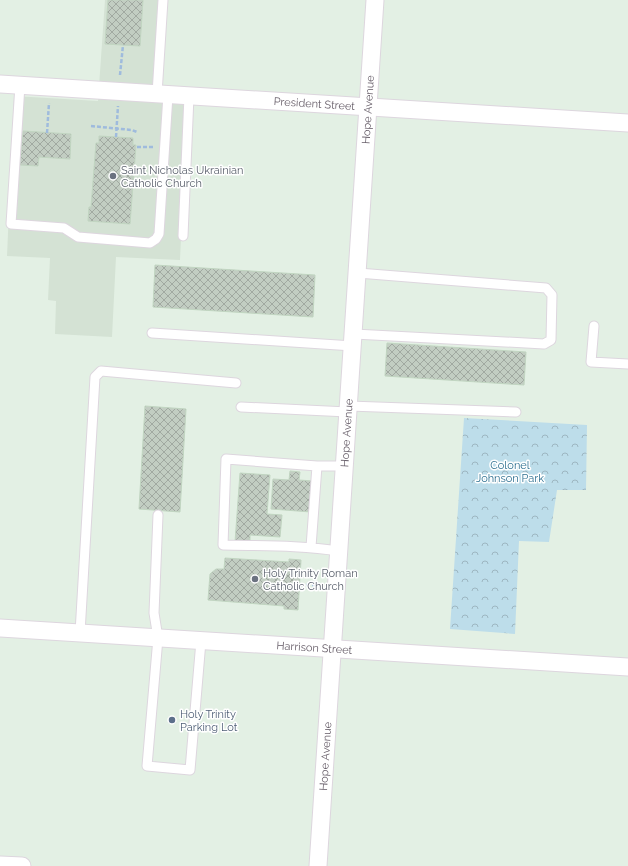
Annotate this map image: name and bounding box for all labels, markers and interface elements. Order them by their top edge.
street label: Hope Avenue [359,74,377,144]
street label: President Street [273,95,356,113]
place label: Saint Nicholas Ukrainian Catholic Church [121,164,243,190]
marker: Saint Nicholas Ukrainian Catholic Church [108,171,118,181]
street label: Hope Avenue [338,398,355,468]
park label: Colonel Johnson Park [476,459,544,485]
place label: Holy Trinity Roman Catholic Church [263,567,358,593]
marker: Holy Trinity Roman Catholic Church [250,574,260,584]
street label: Harrison Street [276,639,353,656]
place label: Holy Trinity Parking Lot [180,708,238,734]
marker: Holy Trinity Parking Lot [167,715,177,725]
street label: Hope Avenue [316,721,334,791]

